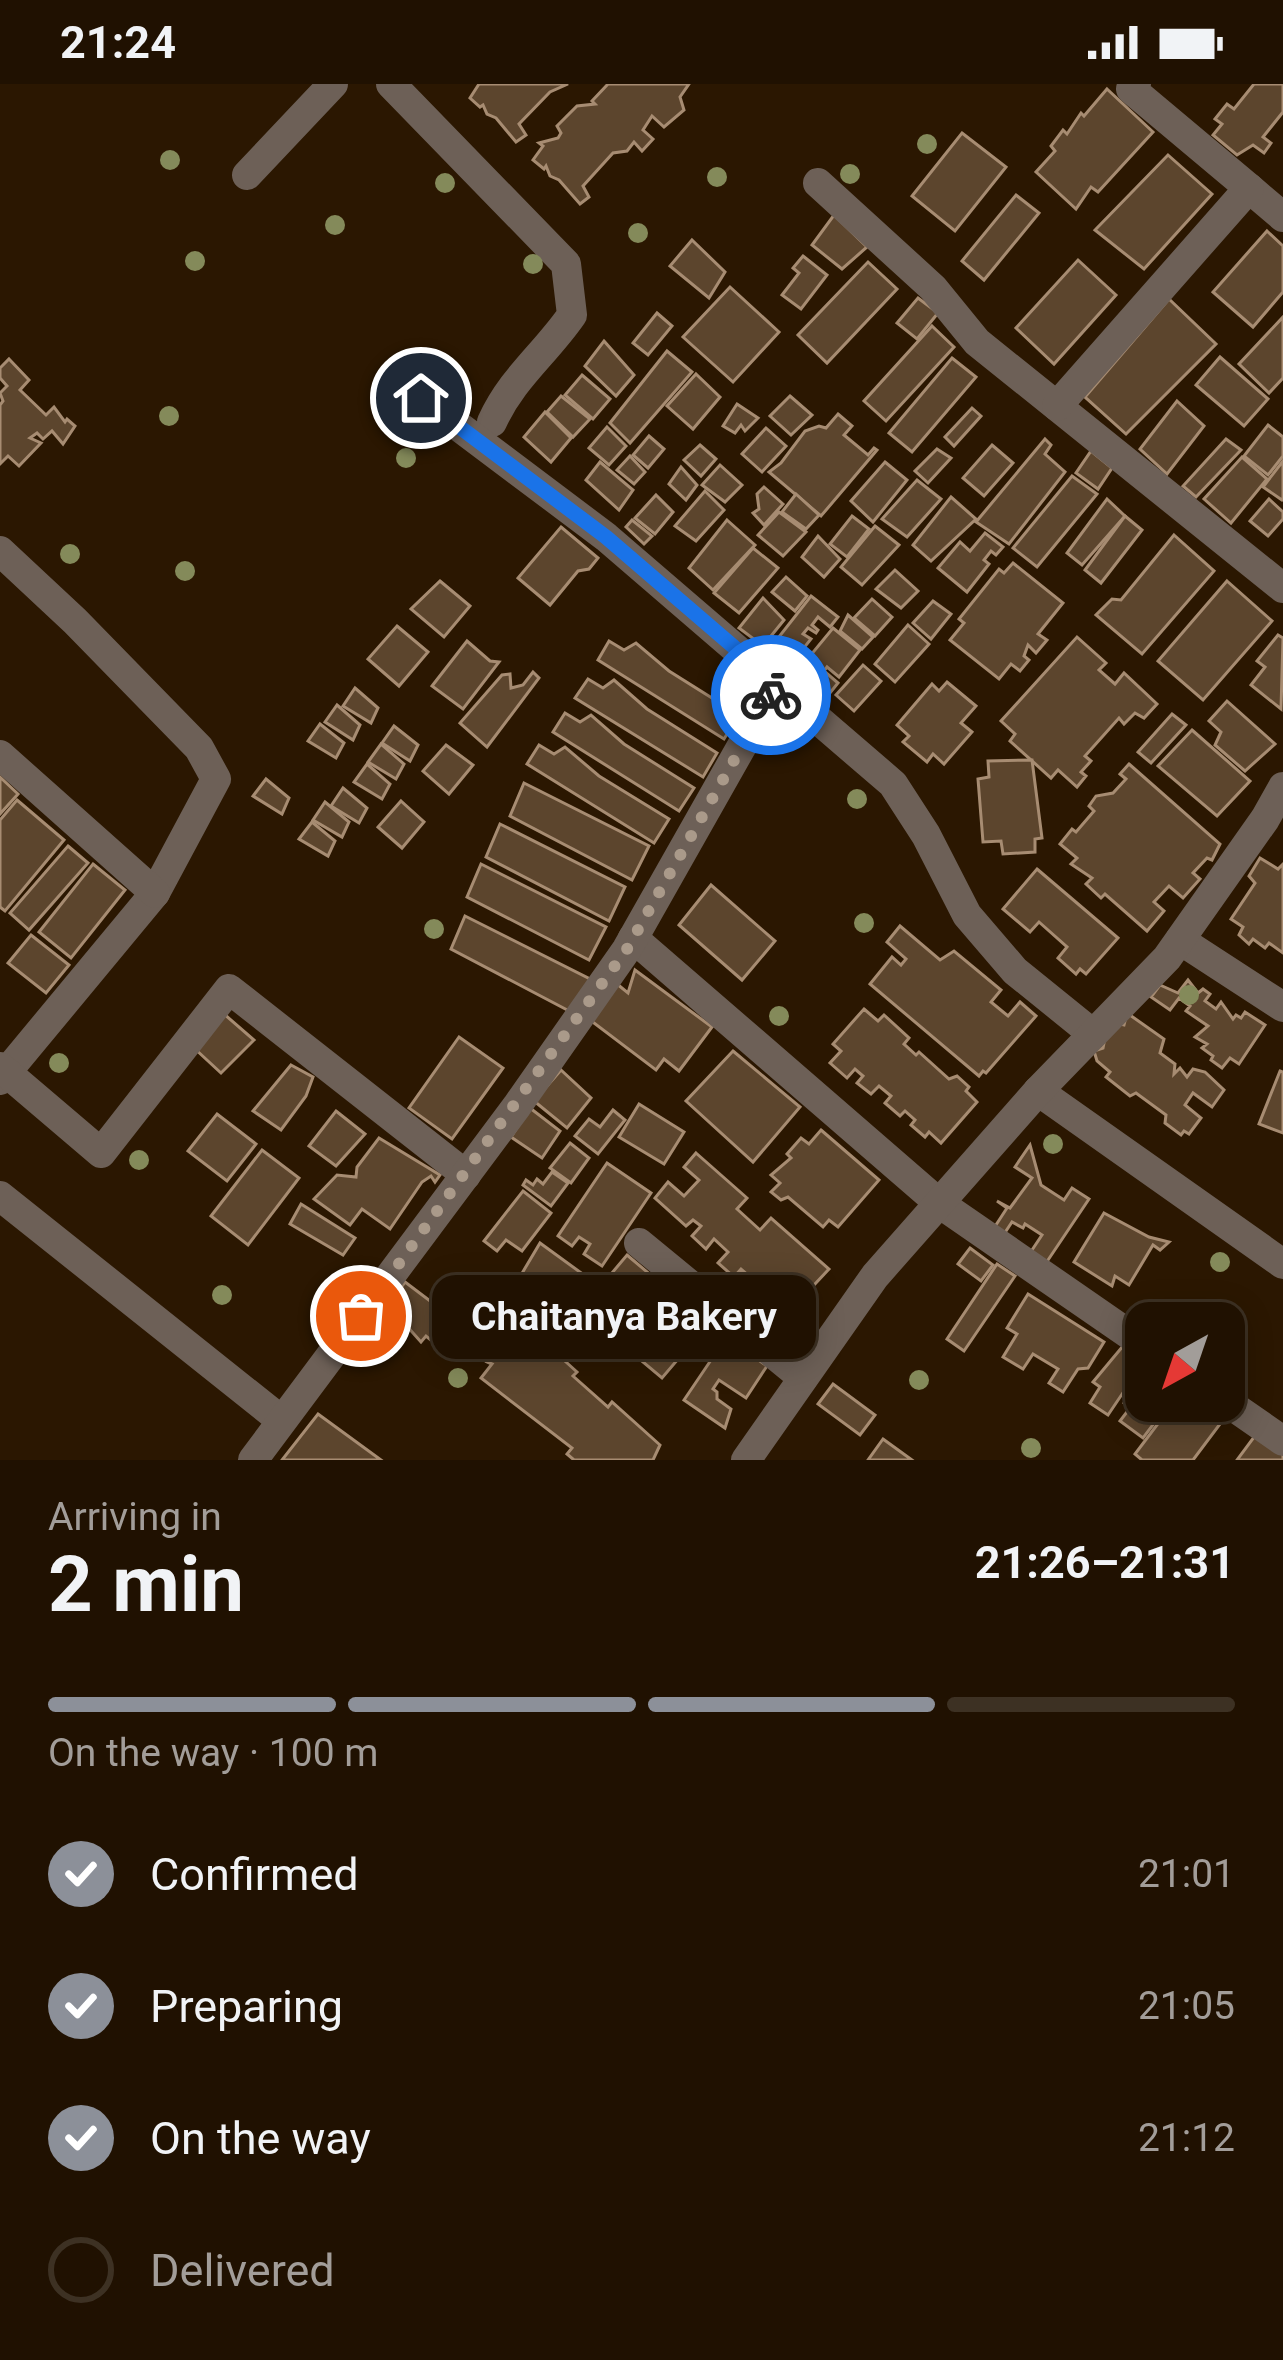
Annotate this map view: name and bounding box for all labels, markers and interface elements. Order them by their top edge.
text: 21:24 [60,16,176,69]
pin [370,347,472,449]
icon: home [388,365,454,431]
courier [711,635,831,755]
icon: bike [738,662,804,728]
pin [310,1265,412,1367]
callout: Chaitanya Bakery [433,1274,817,1358]
icon: bag [328,1283,394,1349]
text: Chaitanya Bakery [471,1294,777,1340]
north arrow [1125,1302,1245,1422]
map controls [1125,1302,1245,1422]
text: Arriving in [48,1494,222,1540]
text: 21:26–21:31 [975,1536,1235,1589]
text: 2 min [48,1539,244,1630]
text: On the way · 100 m [48,1730,379,1776]
icon: check [48,1841,114,1907]
text: Confirmed [150,1848,359,1901]
text: 21:01 [1138,1851,1235,1897]
icon: check [48,1973,114,2039]
text: Preparing [150,1980,343,2033]
text: 21:05 [1138,1983,1235,2029]
icon: check [48,2105,114,2171]
text: On the way [150,2112,371,2165]
text: 21:12 [1138,2115,1235,2161]
text: Delivered [150,2244,335,2297]

